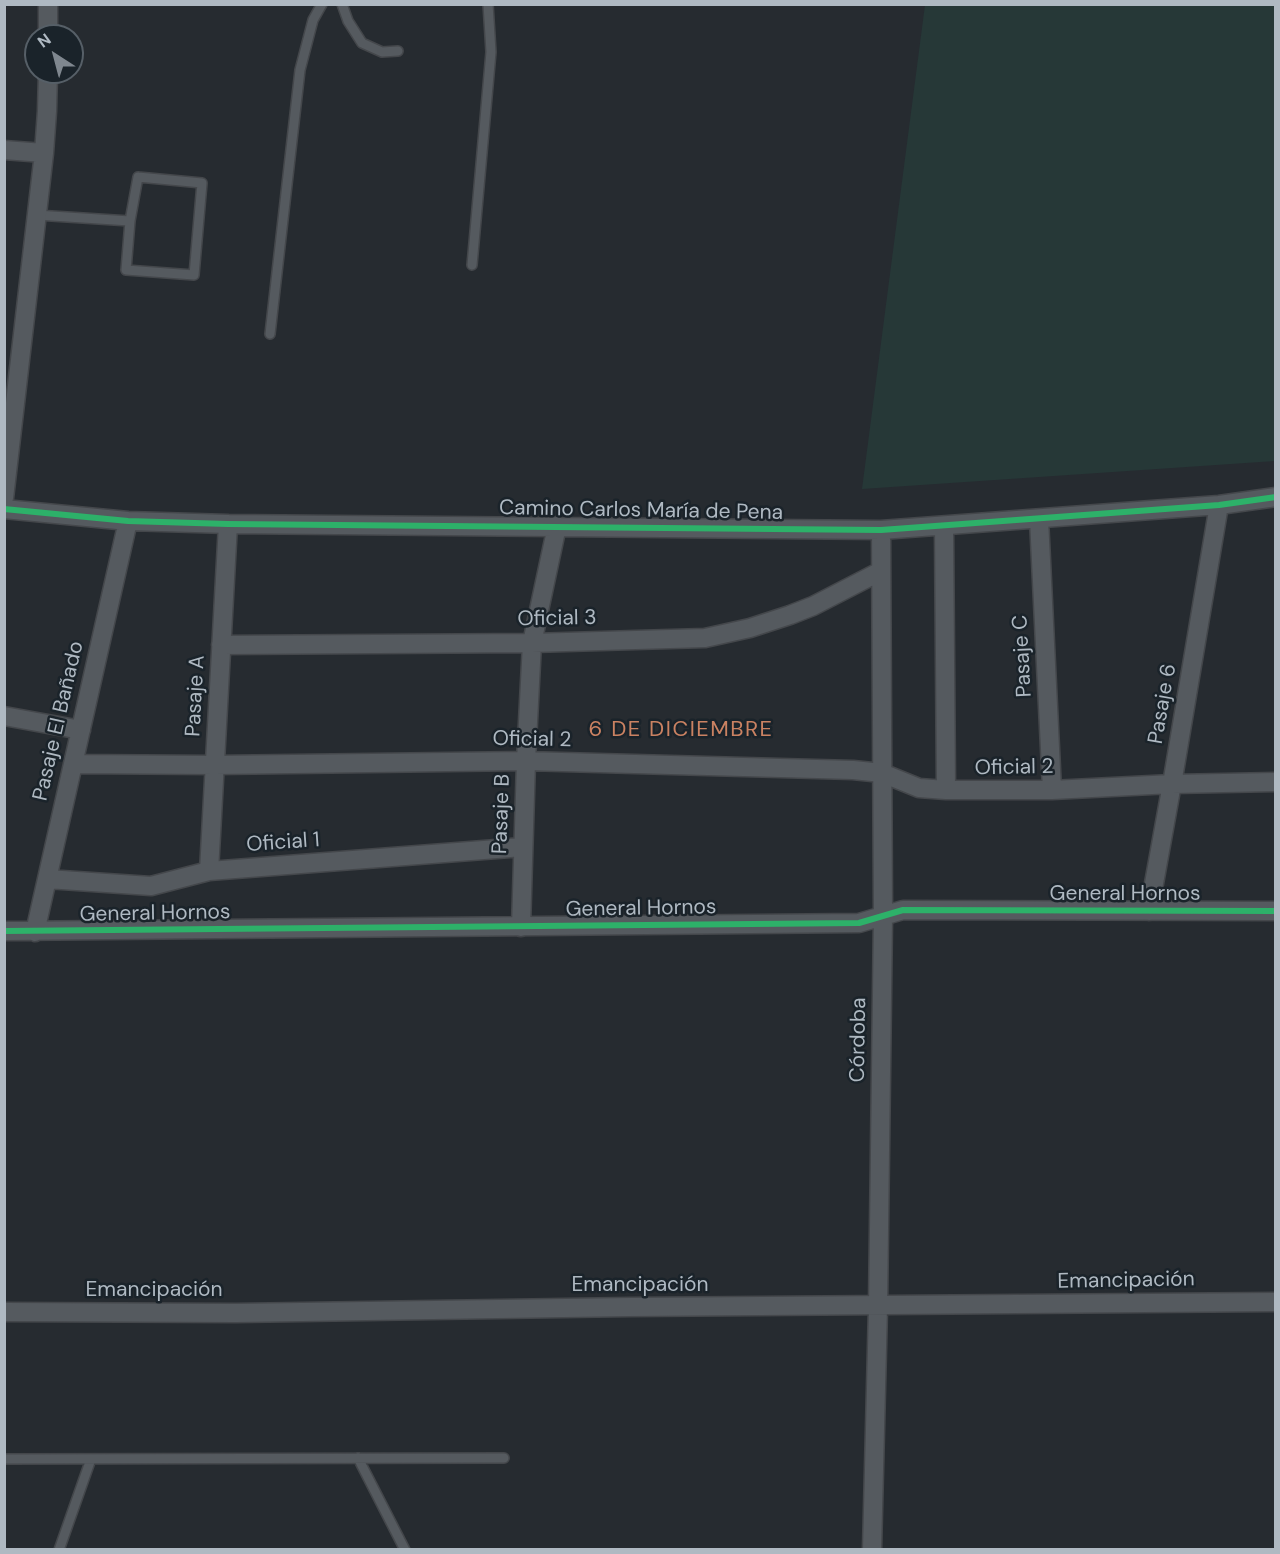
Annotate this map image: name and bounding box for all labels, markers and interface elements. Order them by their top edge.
north arrow [24,24,84,84]
text: N [33,29,55,53]
street label: Camino Carlos María de Pena [499,496,783,526]
street label: Oficial 3 [517,606,597,632]
street label: Pasaje C [1008,614,1038,698]
street label: Pasaje El Bañado [28,639,90,803]
street label: Pasaje A [181,655,211,737]
street label: Pasaje 6 [1144,662,1182,746]
district label: 6 DE DICIEMBRE [589,717,773,743]
street label: Oficial 2 [492,727,572,753]
street label: Oficial 2 [974,755,1054,781]
street label: Pasaje B [488,773,516,855]
street label: Oficial 1 [246,828,320,858]
street label: General Hornos [1050,881,1200,907]
street label: General Hornos [565,895,717,923]
street label: General Hornos [79,900,231,928]
street label: Córdoba [846,997,872,1083]
street label: Emancipación [1057,1267,1195,1295]
street label: Emancipación [571,1272,709,1298]
street label: Emancipación [85,1277,223,1303]

